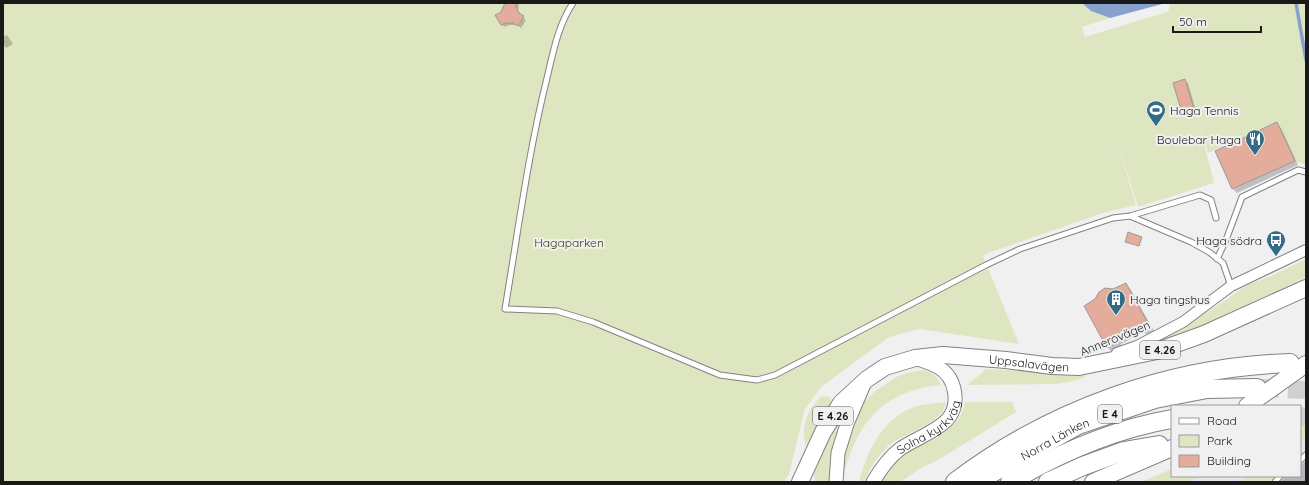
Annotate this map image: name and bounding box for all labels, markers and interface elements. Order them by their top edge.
scale bar [1173,8,1261,34]
text: 50 m [1179,14,1207,29]
sports icon: Haga Tennis [1145,99,1167,127]
place label: Haga Tennis [1170,103,1239,118]
restaurant icon: Boulebar Haga [1244,128,1266,156]
place label: Boulebar Haga [1157,132,1241,147]
bus stop icon: Haga södra [1265,229,1287,257]
place label: Haga södra [1196,233,1262,248]
park label: Hagaparken [534,235,604,250]
building icon: Haga tingshus [1105,288,1127,316]
place label: Haga tingshus [1130,292,1210,307]
street label: Annerovägen [1078,317,1152,359]
road number: E 4.26 [1140,341,1180,359]
street label: Uppsalavägen [988,351,1069,374]
street label: Solna kyrkväg [893,399,963,457]
road number: E 4 [1098,405,1122,423]
legend [1171,405,1301,477]
road number: E 4.26 [813,407,853,425]
text: Road [1207,413,1237,428]
street label: Norra Länken [1018,414,1091,463]
text: Park [1207,433,1232,448]
text: Building [1207,453,1251,468]

